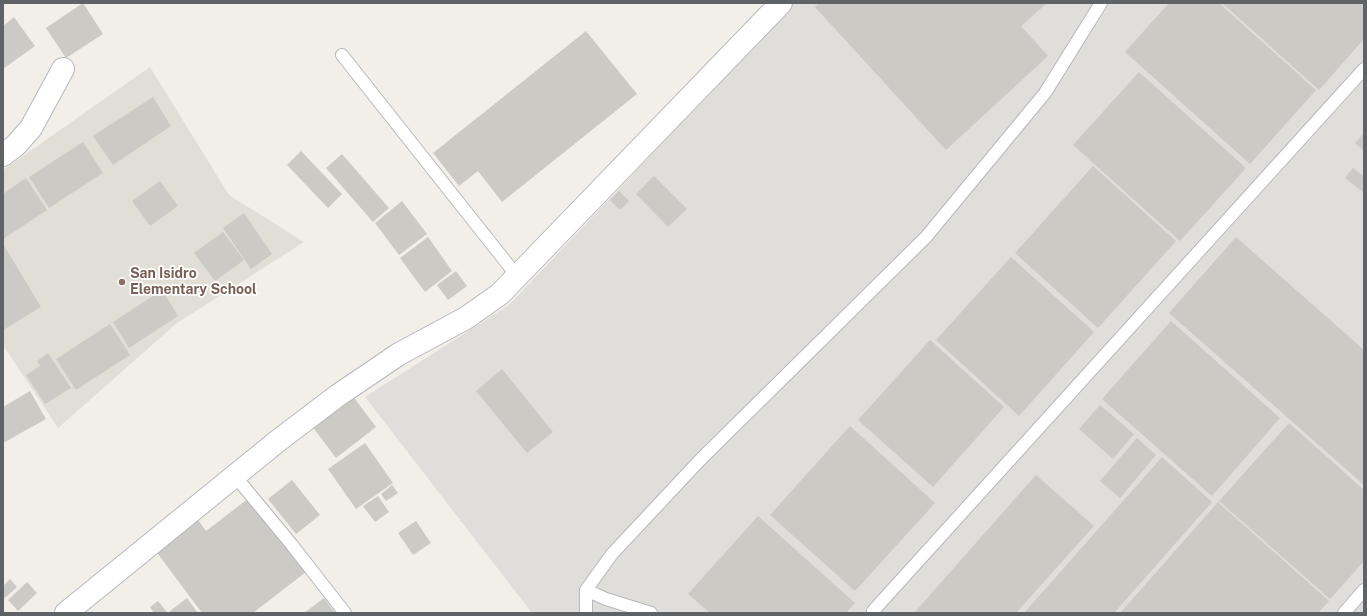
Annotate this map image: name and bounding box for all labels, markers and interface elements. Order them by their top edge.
place label: San Isidro Elementary School [130,266,257,298]
marker: San Isidro Elementary School [117,277,127,287]

